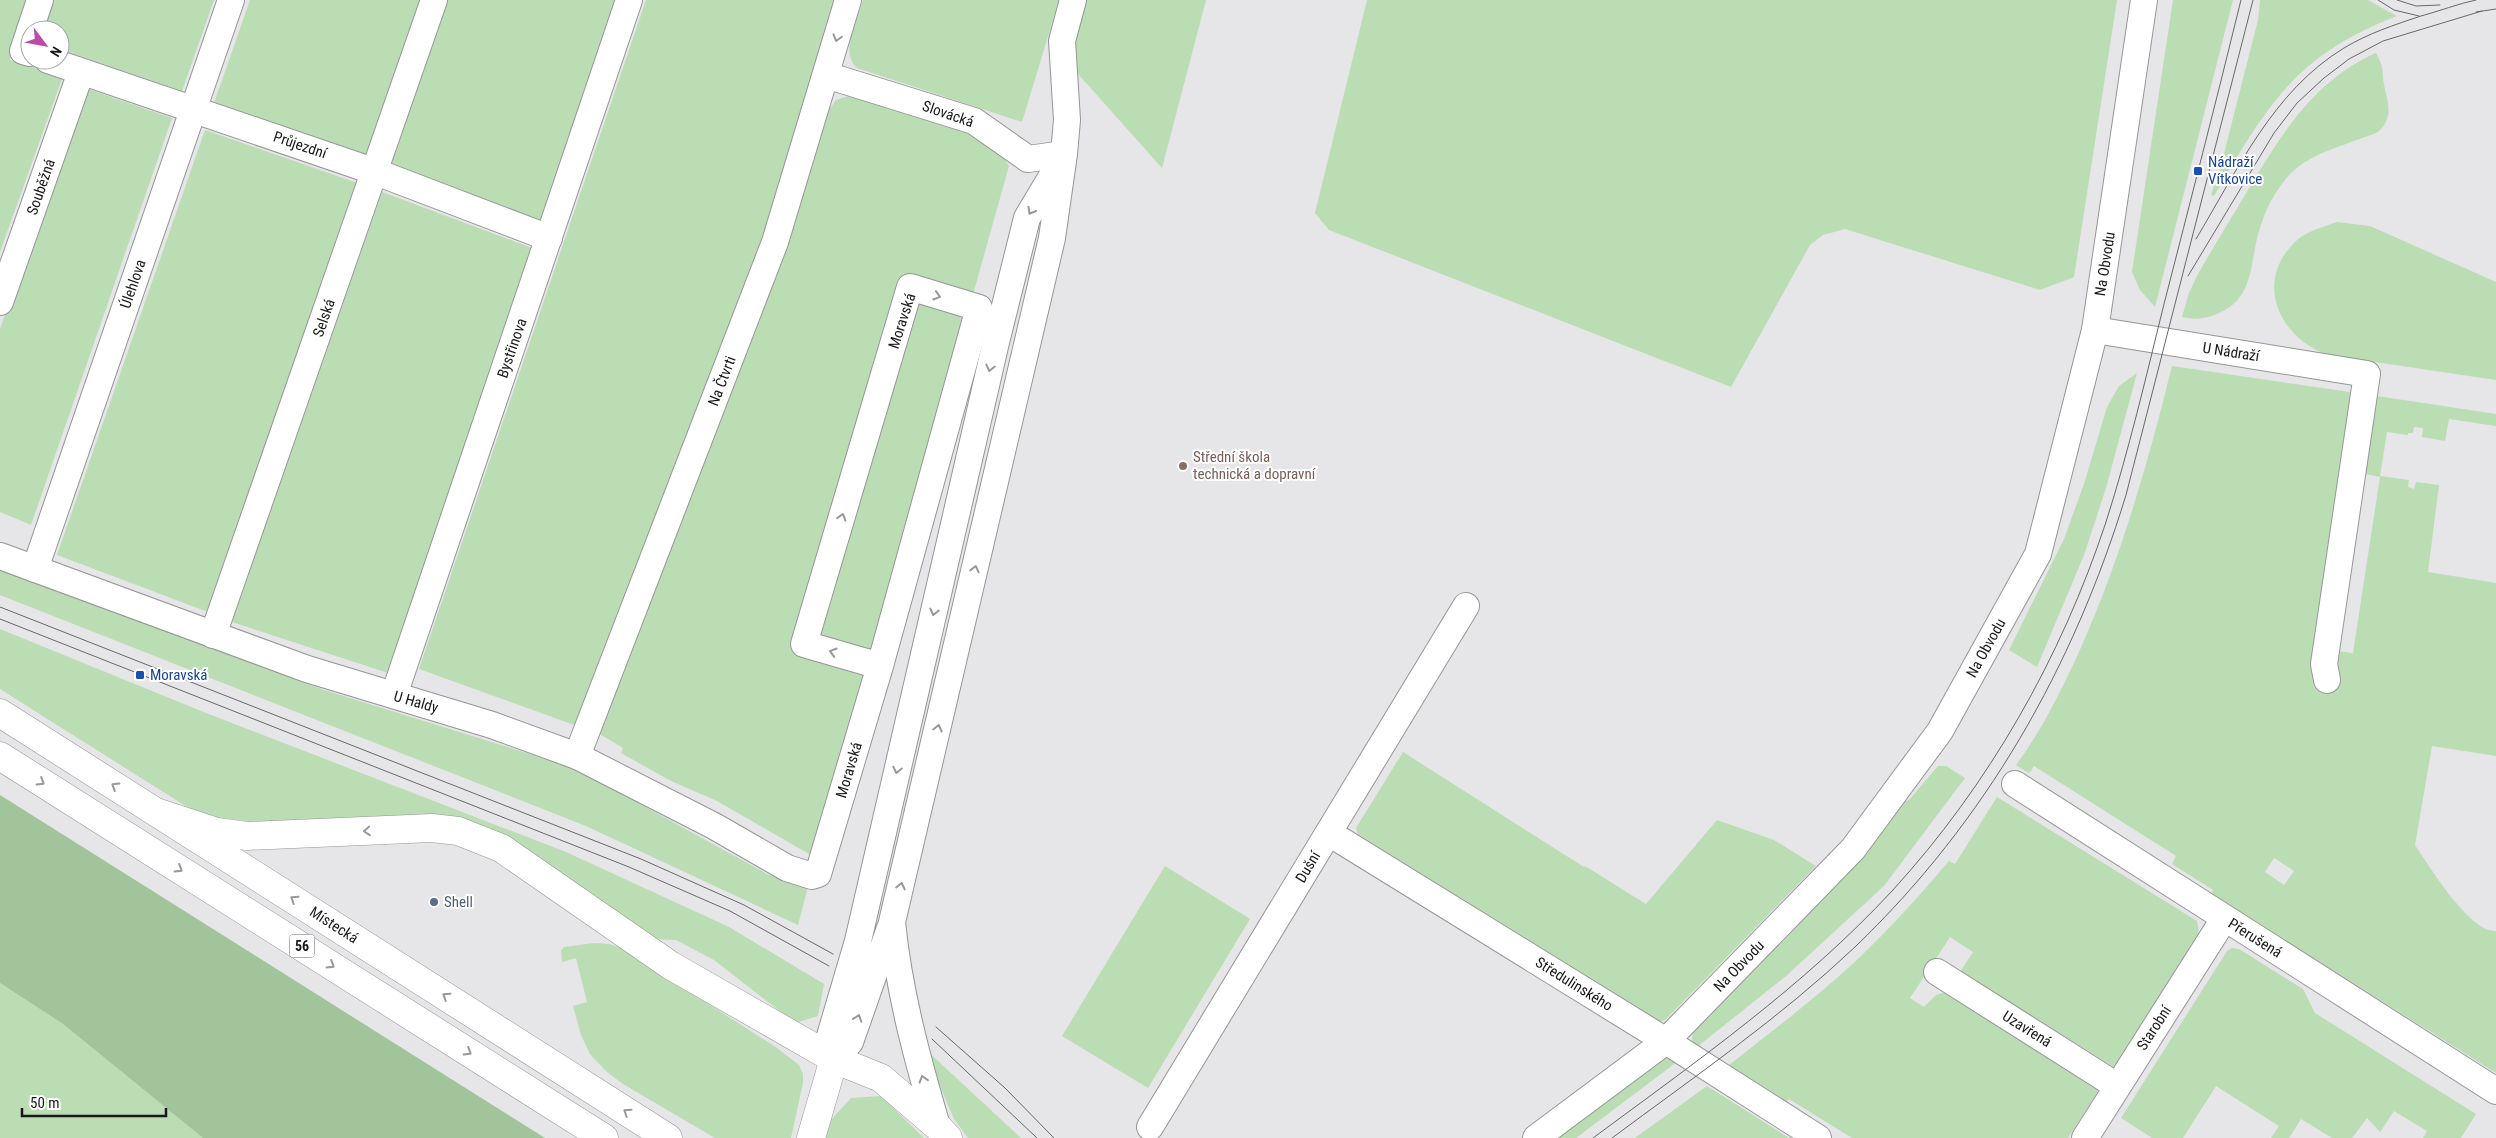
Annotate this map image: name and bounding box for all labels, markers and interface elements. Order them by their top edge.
north arrow [20,20,70,70]
one-way arrow [832,33,842,41]
text: N [47,44,65,60]
street label: Slovácká [920,97,976,131]
street label: Průjezdní [271,127,330,163]
place label: Nádraží Vítkovice [2208,153,2262,188]
street label: Souběžná [23,157,59,217]
marker: Nádraží Vítkovice [2192,165,2204,177]
one-way arrow [1027,206,1037,215]
street label: Na Obvodu [2091,231,2119,297]
street label: Úlehlova [116,257,150,311]
one-way arrow [933,290,941,300]
street label: Moravská [885,291,919,351]
street label: Selská [309,297,339,339]
street label: Bystřinova [493,316,531,380]
street label: U Nádraží [2201,339,2262,366]
street label: Na Čtvrti [704,353,740,409]
one-way arrow [985,364,996,373]
place label: Střední škola technická a dopravní [1193,448,1317,483]
marker: Střední škola technická a dopravní [1177,460,1189,472]
one-way arrow [837,513,847,522]
one-way arrow [969,565,980,574]
one-way arrow [929,607,939,616]
street label: Na Obvodu [1962,615,2010,681]
one-way arrow [829,648,838,658]
place label: Moravská [150,666,207,684]
marker: Moravská [134,669,146,681]
street label: U Haldy [392,687,440,717]
one-way arrow [932,723,943,732]
street label: Moravská [832,740,866,800]
one-way arrow [892,766,903,775]
one-way arrow [36,776,45,786]
one-way arrow [111,782,120,792]
one-way arrow [363,826,371,837]
street label: Dušní [1292,847,1325,886]
one-way arrow [173,862,182,872]
one-way arrow [895,881,906,890]
place label: Shell [444,893,473,911]
one-way arrow [290,896,299,906]
marker: Shell [428,896,440,908]
street label: Místecká [306,903,362,947]
street label: Přerušená [2225,914,2285,962]
road number: 56 [290,934,314,958]
street label: Na Obvodu [1710,936,1768,996]
street label: Středulinského [1532,953,1616,1015]
one-way arrow [326,958,335,968]
one-way arrow [442,993,451,1003]
street label: Starobní [2133,1001,2176,1054]
street label: Uzavřená [1999,1007,2055,1051]
one-way arrow [852,1015,862,1023]
one-way arrow [463,1046,472,1056]
one-way arrow [919,1075,929,1084]
scale bar [22,1086,166,1118]
text: 50 m [30,1094,60,1112]
one-way arrow [623,1109,633,1118]

